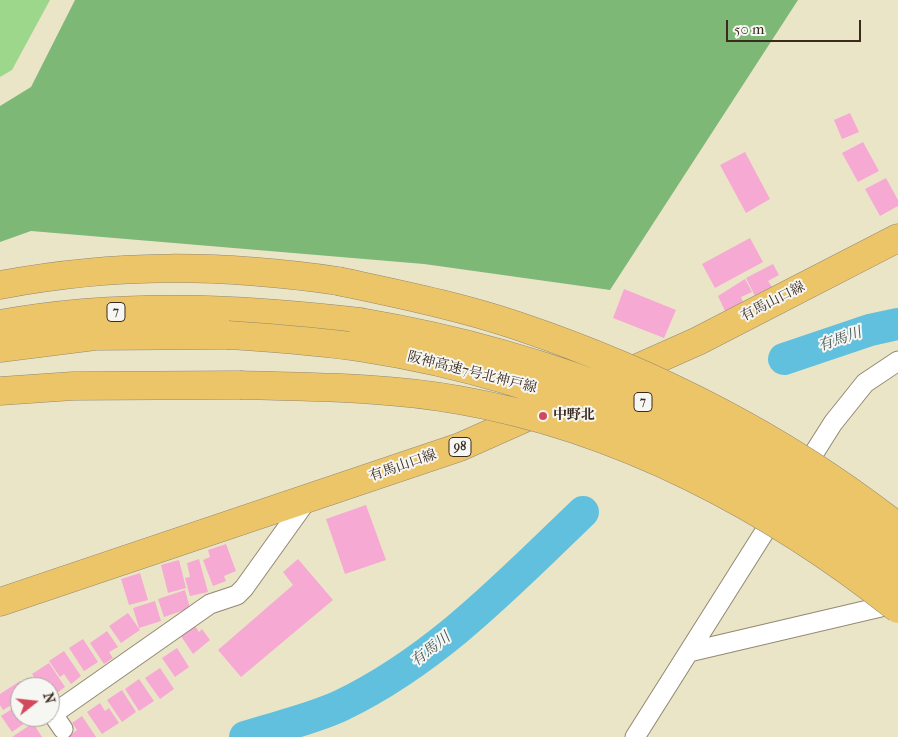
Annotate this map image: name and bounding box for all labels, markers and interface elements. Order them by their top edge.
scale bar [728,10,863,42]
text: 50 m [734,20,764,38]
street label: 有馬山口線 [738,279,808,325]
road number: 7 [107,302,125,322]
water label: 有馬川 [816,324,864,356]
street label: 阪神高速7号北神戸線 [406,349,538,397]
road number: 7 [634,392,652,412]
place label: 中野北 [553,408,595,424]
marker: 中野北 [537,410,549,422]
road number: 98 [449,438,471,457]
street label: 有馬山口線 [367,447,439,485]
water label: 有馬川 [408,629,454,671]
north arrow [10,677,60,727]
text: N [39,691,59,705]

